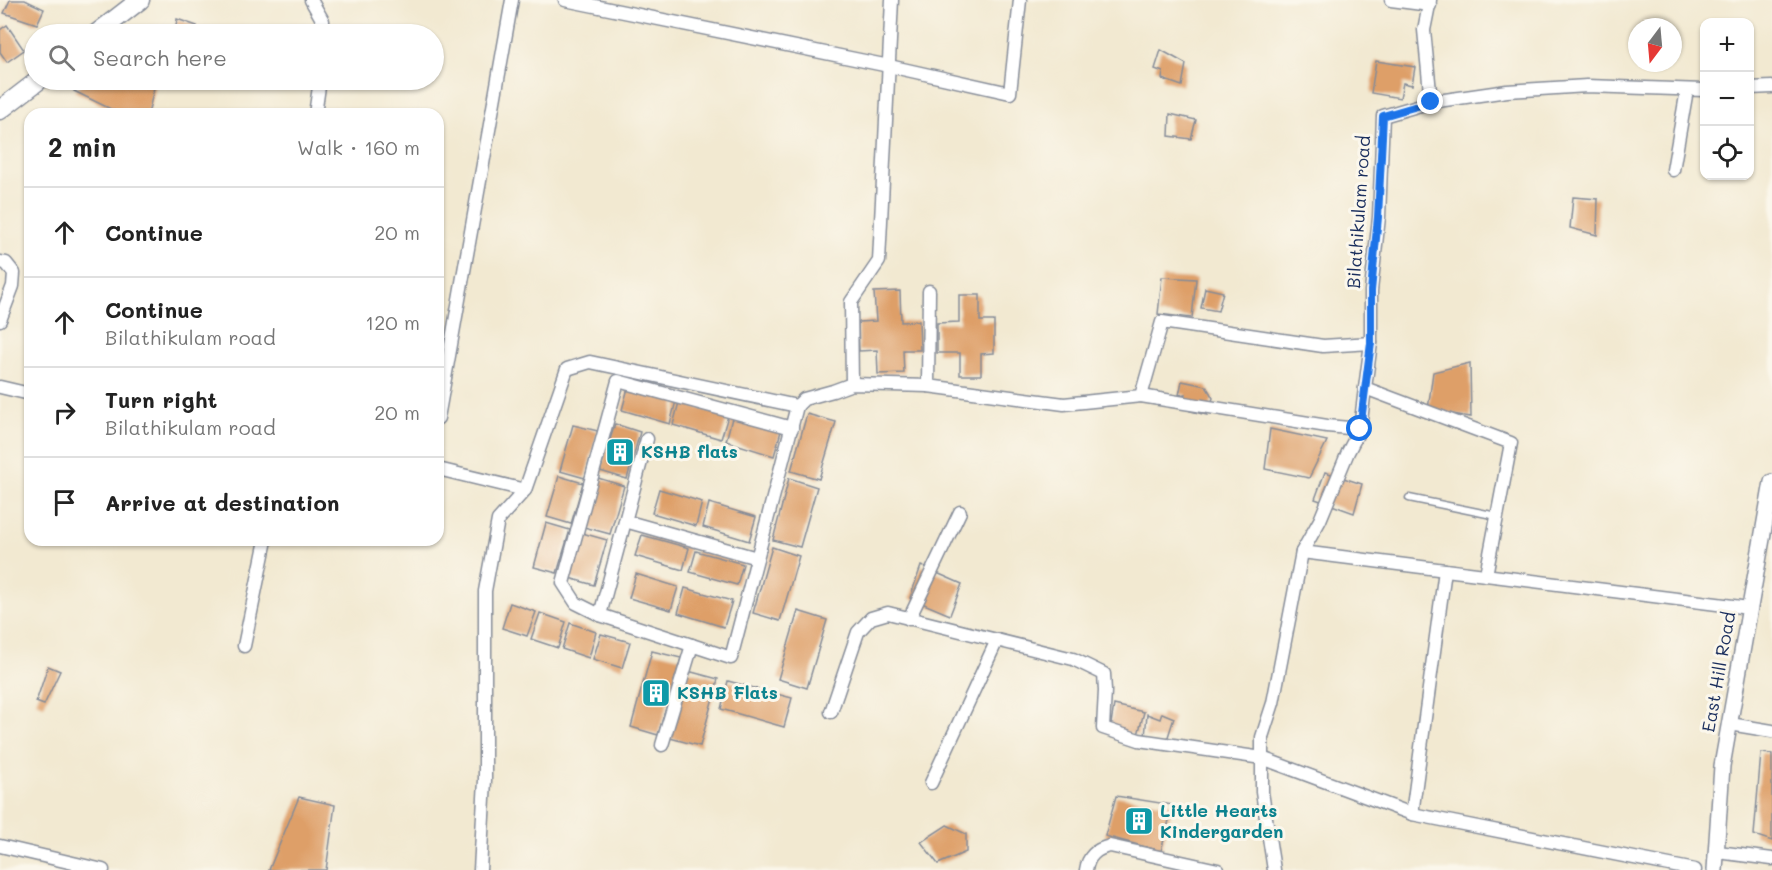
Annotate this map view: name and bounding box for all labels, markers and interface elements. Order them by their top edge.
north arrow [1628,18,1682,72]
map controls [1700,18,1754,180]
button: + [1700,18,1754,72]
search box [24,24,444,90]
icon: search [45,41,78,74]
text: Search here [93,43,227,72]
button: − [1700,72,1754,126]
route end [1417,88,1443,114]
button: locate [1700,126,1754,180]
text: 2 min [48,130,116,164]
text: Walk · 160 m [297,134,420,160]
street label: Bilathikulam road [1341,134,1375,289]
icon: ahead [48,216,81,249]
text: Continue [105,218,203,247]
text: 20 m [374,219,420,245]
text: Continue [105,295,203,324]
icon: ahead [48,306,81,339]
text: 120 m [365,309,420,335]
text: Bilathikulam road [105,324,276,350]
text: Turn right [105,385,217,414]
icon: right [48,396,81,429]
text: 20 m [374,399,420,425]
text: Bilathikulam road [105,414,276,440]
route start [1346,415,1372,441]
building icon: KSHB flats [604,436,636,468]
place label: KSHB flats [641,439,738,463]
icon: arrive [48,486,81,519]
text: Arrive at destination [105,488,340,517]
street label: East Hill Road [1696,610,1740,734]
building icon: KSHB Flats [640,677,672,709]
place label: KSHB Flats [677,680,778,704]
place label: Little Hearts Kindergarden [1160,798,1283,843]
building icon: Little Hearts Kindergarden [1123,805,1155,837]

